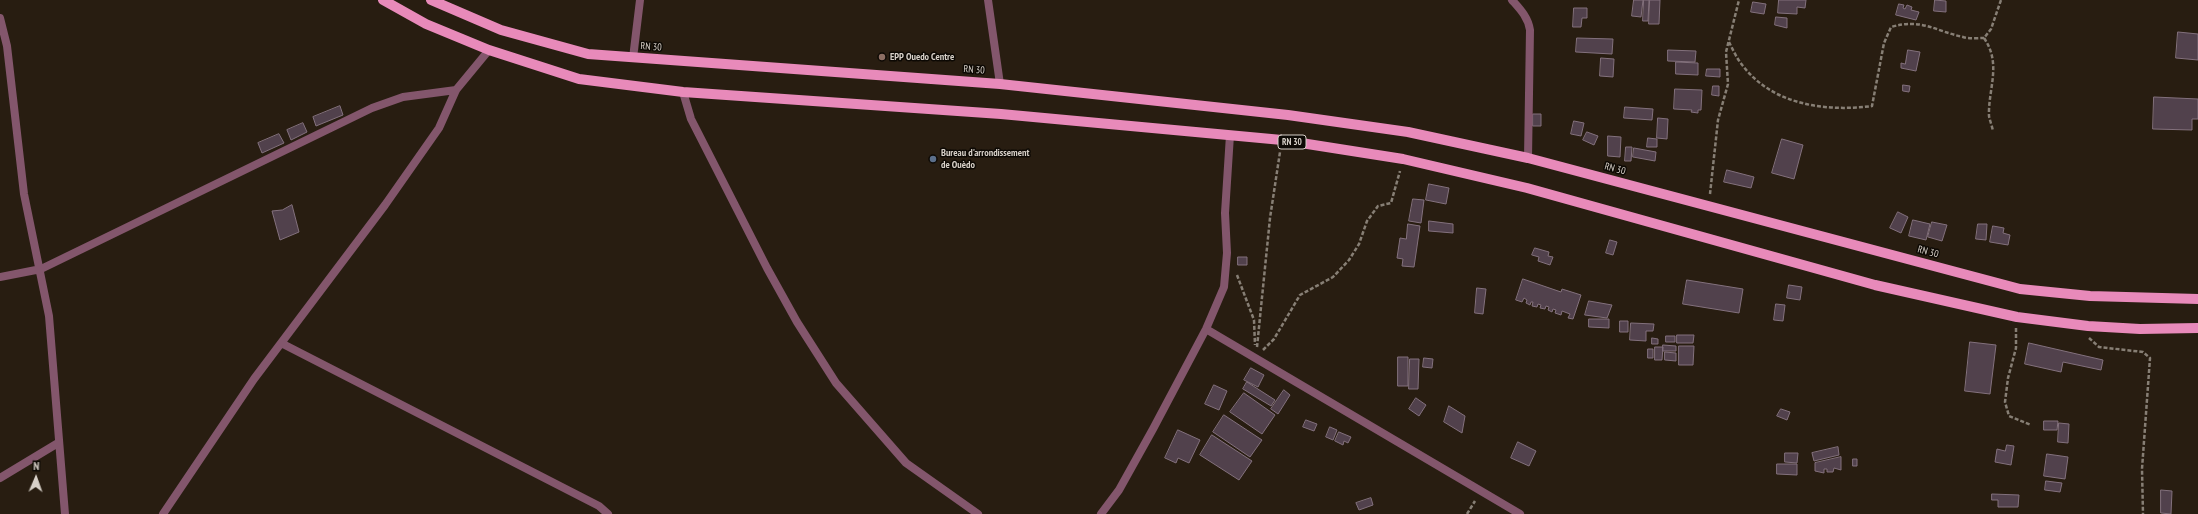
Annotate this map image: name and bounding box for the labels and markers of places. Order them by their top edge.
place label: EPP Ouedo Centre [890,51,954,63]
marker: EPP Ouedo Centre [877,52,887,62]
place label: Bureau d'arrondissement de Ouèdo [941,147,1029,170]
marker: Bureau d'arrondissement de Ouèdo [928,154,938,164]

